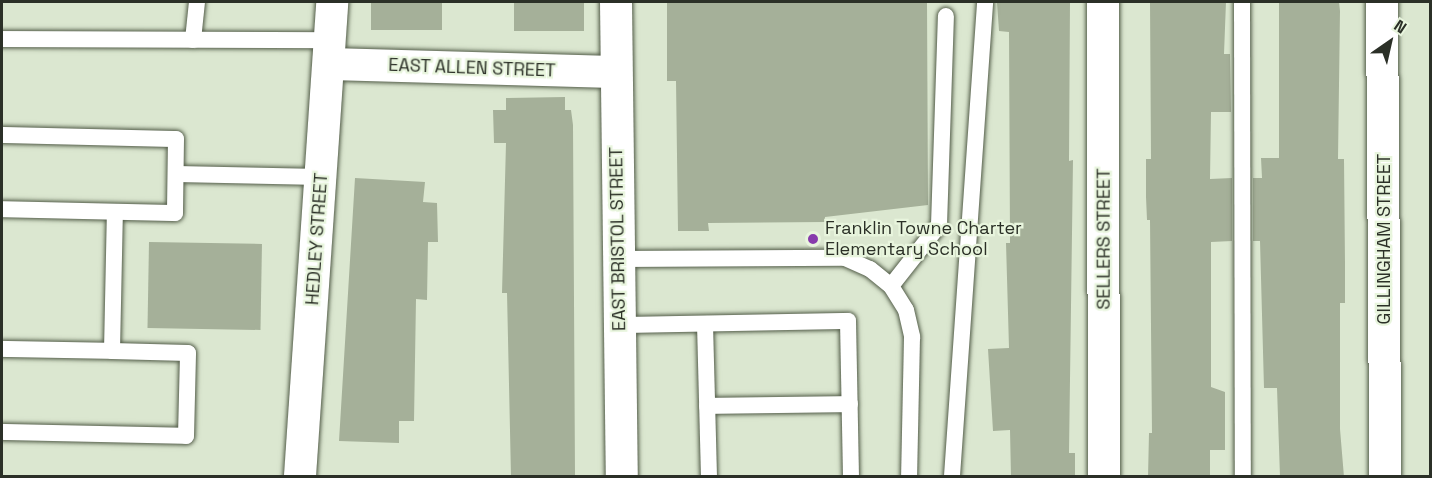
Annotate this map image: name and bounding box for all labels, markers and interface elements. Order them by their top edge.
north arrow [1360,12,1420,72]
text: N [1390,15,1411,38]
street label: EAST ALLEN STREET [388,54,556,82]
street label: EAST BRISTOL STREET [606,146,630,332]
street label: GILLINGHAM STREET [1373,154,1395,324]
street label: SELLERS STREET [1093,168,1115,310]
street label: HEDLEY STREET [302,172,332,306]
place label: Franklin Towne Charter Elementary School [825,218,1022,260]
marker: Franklin Towne Charter Elementary School [806,232,820,246]

